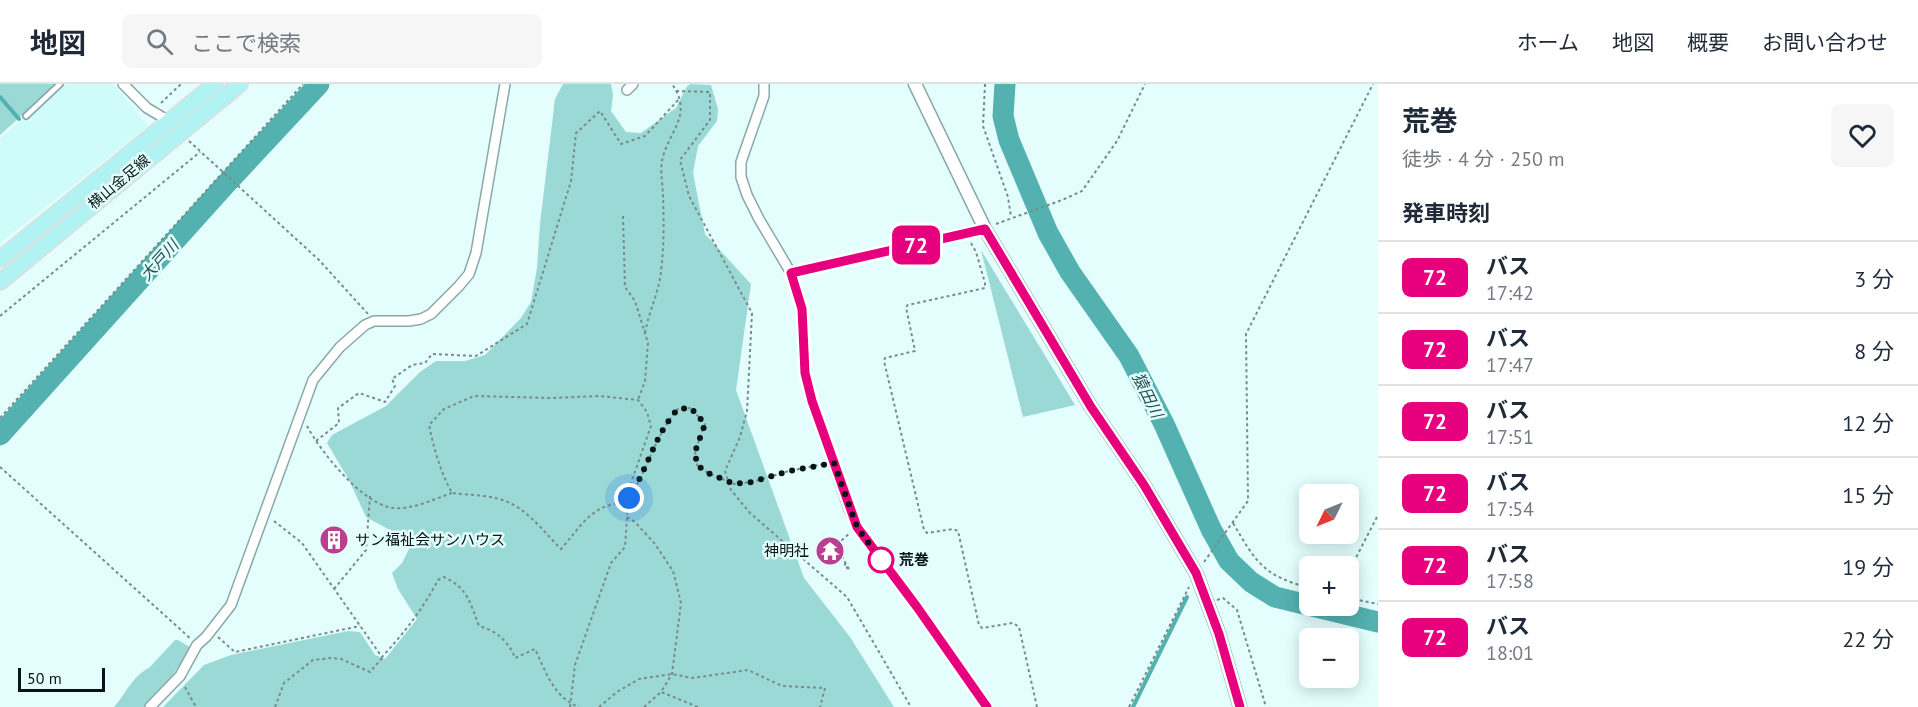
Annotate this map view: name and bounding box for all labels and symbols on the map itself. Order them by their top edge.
street label: 横山金足線 [84,150,154,213]
line badge: 72 [889,226,943,264]
water label: 大戸川 [136,234,184,285]
water label: 猿田川 [1128,369,1168,423]
your location [614,483,644,513]
north arrow [1299,484,1359,544]
building icon: サン福祉会サンハウス [318,524,350,556]
place label: サン福祉会サンハウス [355,530,505,549]
temple icon: 神明社 [814,535,846,567]
place label: 神明社 [764,541,809,560]
marker: 荒巻 [868,547,894,573]
place label: 荒巻 [899,550,929,569]
scale bar [18,665,105,692]

